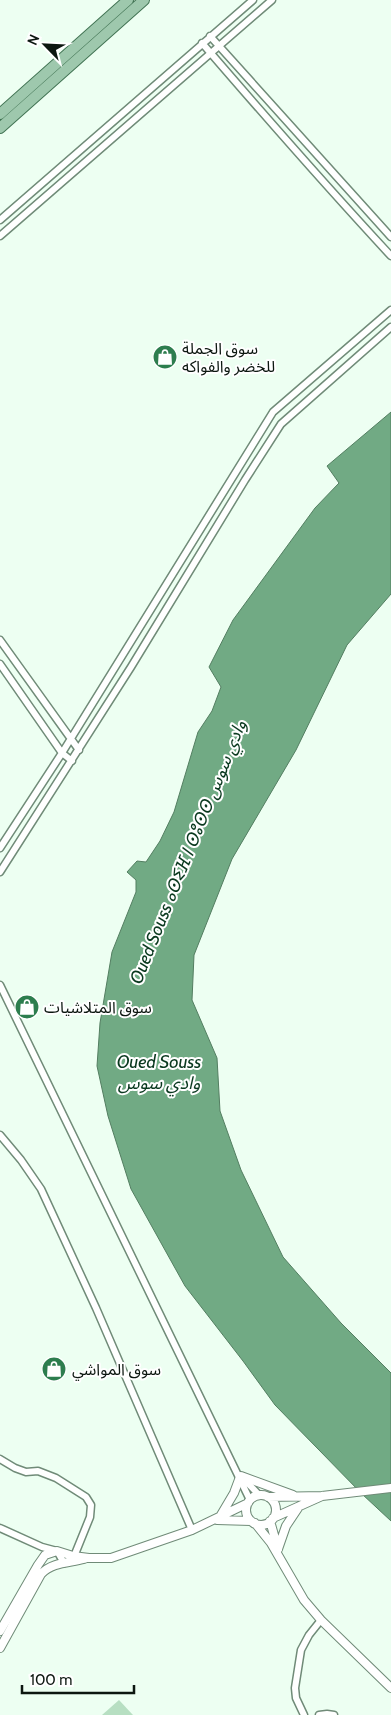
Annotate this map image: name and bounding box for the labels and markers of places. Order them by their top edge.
place label: سوق الجملة للخضر والفواكه [182,339,275,376]
shop icon: سوق الجملة للخضر والفواكه [152,344,178,370]
shop icon: سوق المتلاشيات [14,994,40,1020]
place label: سوق المتلاشيات [44,998,152,1017]
shop icon: سوق المواشي [41,1356,67,1382]
place label: سوق المواشي [72,1360,161,1381]

